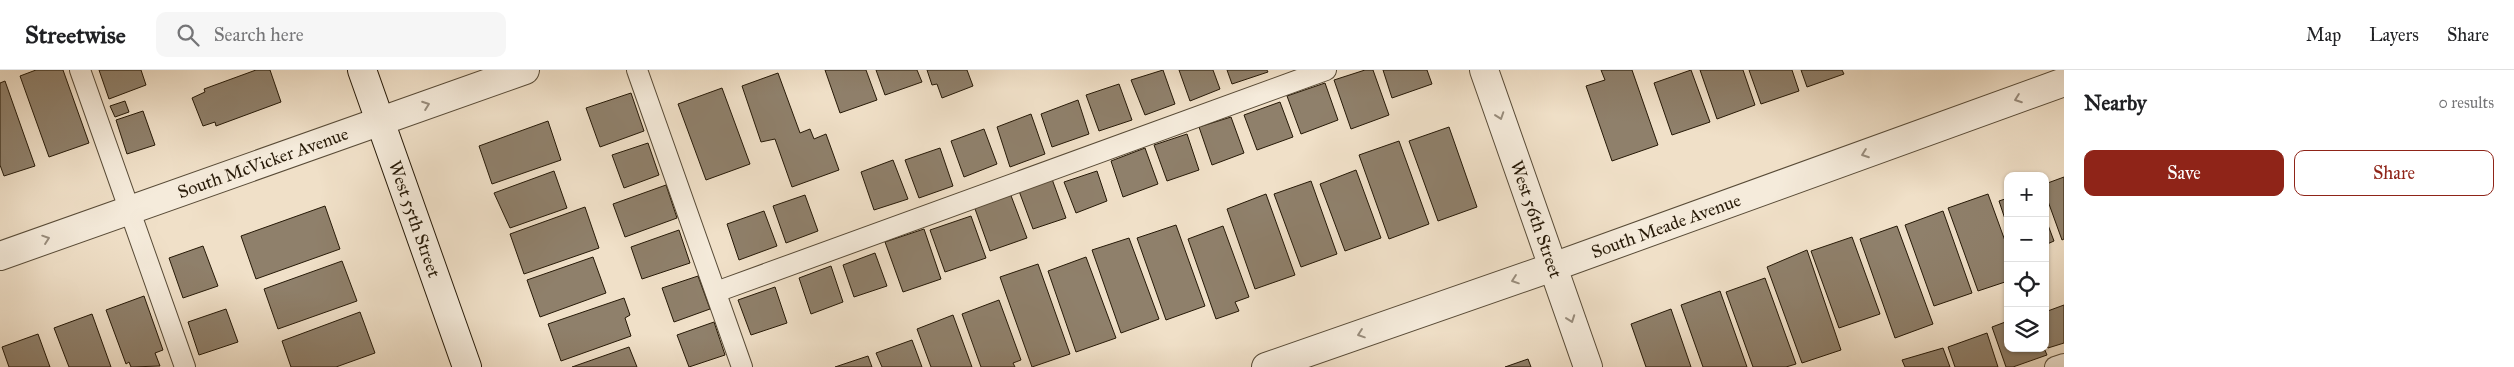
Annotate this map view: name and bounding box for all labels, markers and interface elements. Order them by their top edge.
search box [156,12,506,57]
text: Streetwise [25,20,126,50]
icon: search [174,21,202,49]
text: Search here [214,23,304,46]
text: Map [2306,24,2341,46]
text: Layers [2369,24,2419,46]
text: Share [2447,24,2489,46]
text: Nearby [2084,90,2147,116]
one-way arrow [2014,93,2023,103]
text: 0 results [2439,93,2494,112]
one-way arrow [421,101,429,111]
one-way arrow [1494,111,1504,120]
street label: South McVicker Avenue [175,122,351,203]
one-way arrow [1862,148,1870,158]
button: Save [2084,150,2284,196]
button: Share [2294,150,2494,196]
street label: West 56th Street [1505,157,1567,282]
street label: West 55th Street [384,158,446,281]
map controls [2004,172,2049,352]
button: + [2004,172,2049,217]
street label: South Meade Avenue [1588,189,1744,263]
button: − [2004,217,2049,262]
one-way arrow [41,235,50,245]
button: locate [2004,262,2049,307]
one-way arrow [1511,274,1520,284]
button: layers [2004,307,2049,352]
one-way arrow [1565,314,1575,323]
one-way arrow [1358,328,1366,338]

